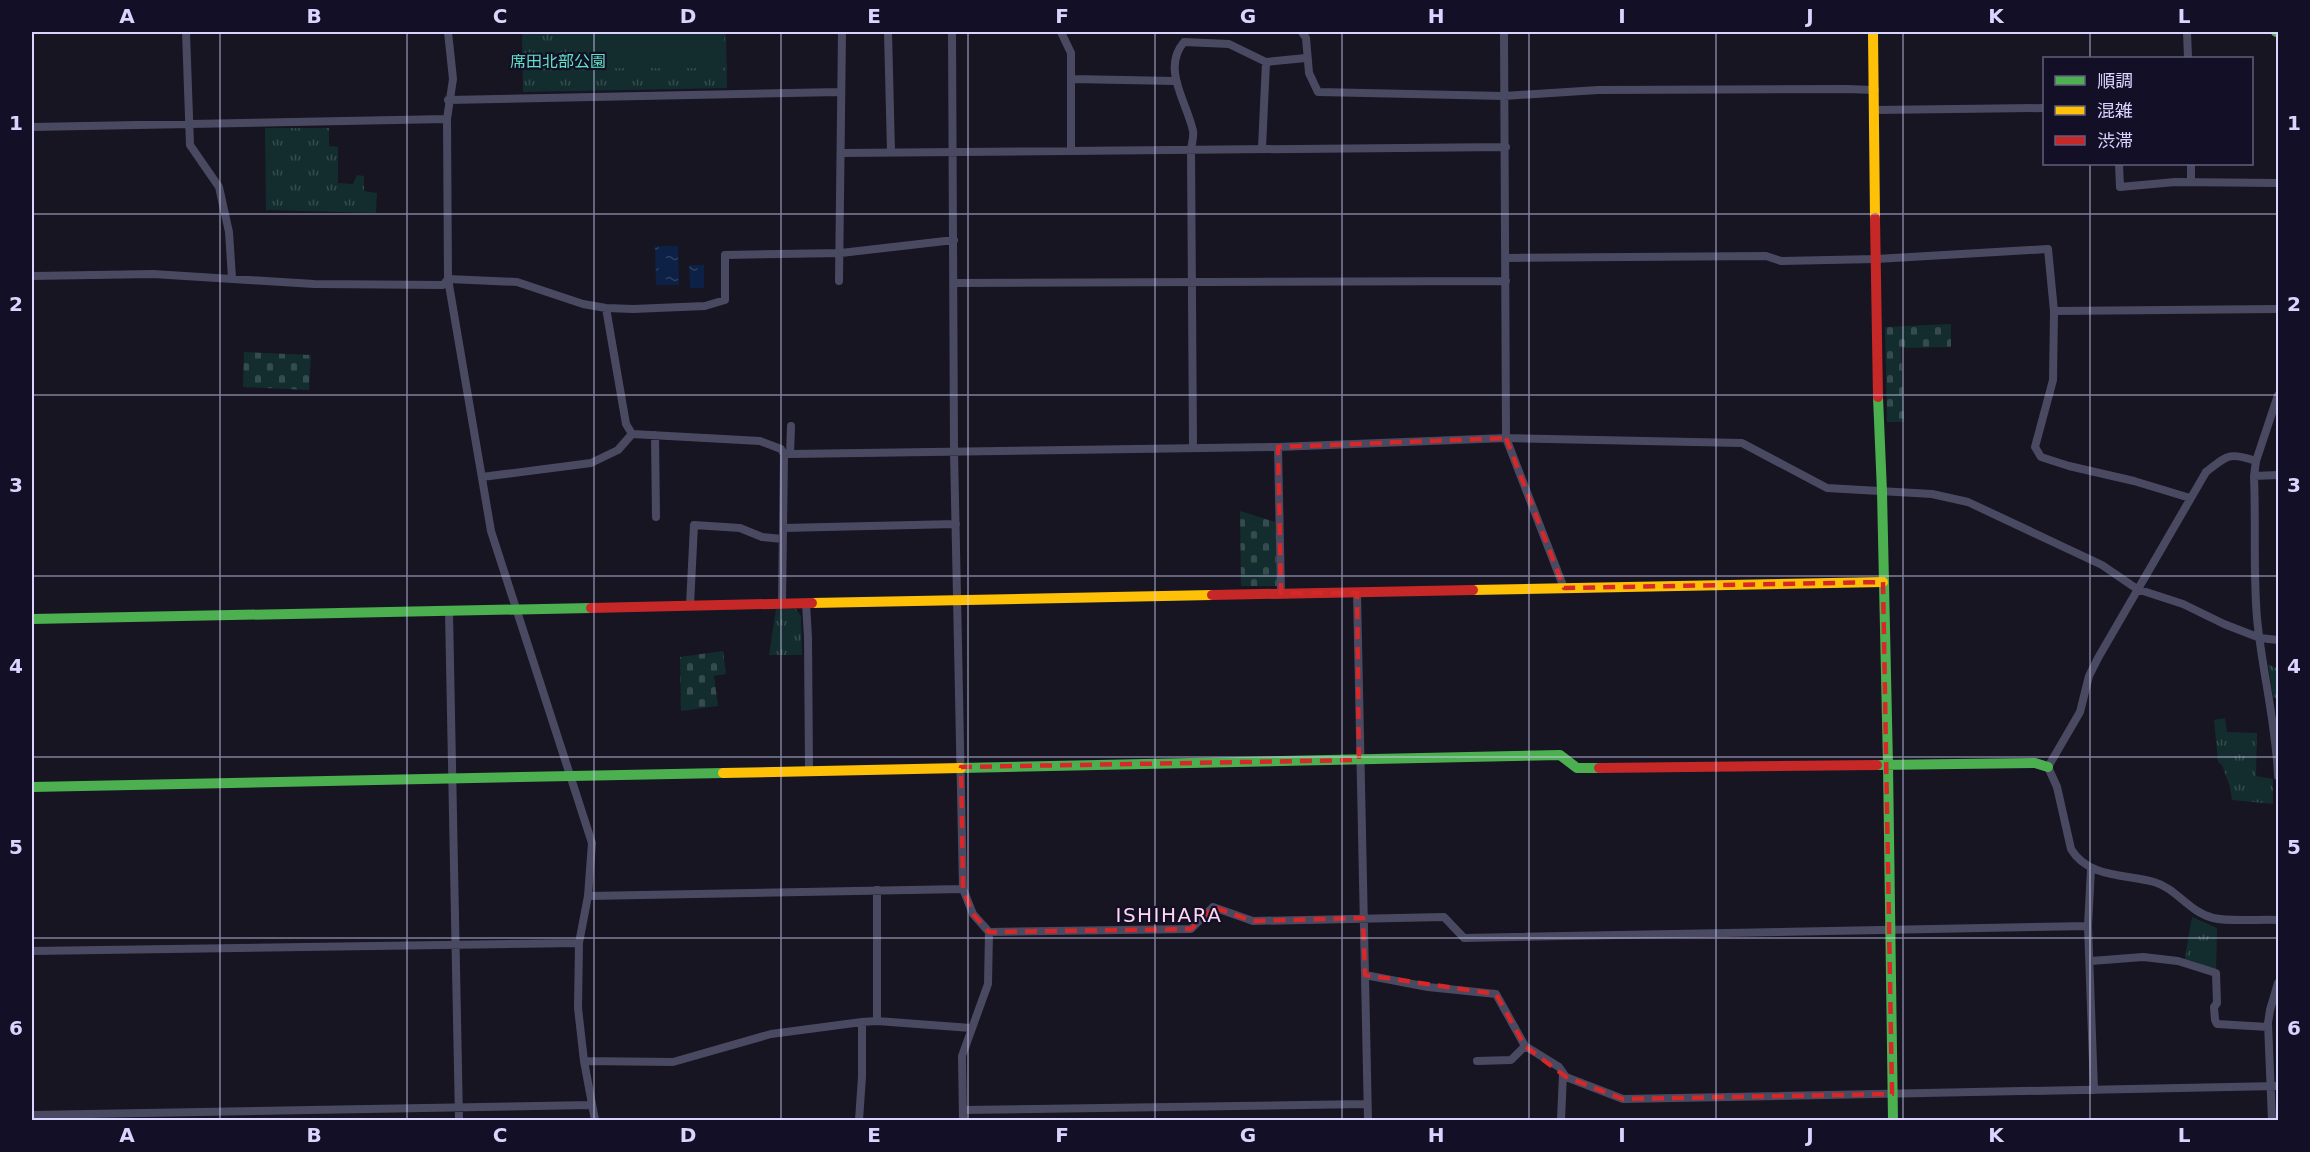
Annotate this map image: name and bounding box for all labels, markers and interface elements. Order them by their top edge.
text: A [119,4,135,28]
text: B [306,4,322,28]
text: C [493,4,507,28]
text: D [680,4,696,28]
text: E [867,4,881,28]
text: F [1055,4,1069,28]
text: G [1240,4,1256,28]
text: H [1428,4,1444,28]
text: I [1618,4,1626,28]
text: J [1804,4,1814,28]
text: K [1988,4,2005,28]
text: L [2178,4,2191,28]
park label: 席田北部公園 [510,52,606,71]
legend [2043,57,2253,165]
text: 順調 [2097,70,2133,91]
text: 混雑 [2097,100,2133,121]
text: 1 [9,111,23,135]
text: 1 [2287,111,2301,135]
text: 渋滞 [2097,130,2133,151]
text: 2 [9,292,23,316]
text: 2 [2287,292,2301,316]
text: 3 [9,473,23,497]
text: 3 [2287,473,2301,497]
text: 4 [9,654,23,678]
text: 4 [2287,654,2301,678]
text: 5 [9,835,23,859]
text: 5 [2287,835,2301,859]
district label: ISHIHARA [1115,903,1223,927]
text: 6 [9,1016,23,1040]
text: 6 [2287,1016,2301,1040]
text: A [119,1123,135,1147]
text: B [306,1123,322,1147]
text: C [493,1123,507,1147]
text: D [680,1123,696,1147]
text: E [867,1123,881,1147]
text: F [1055,1123,1069,1147]
text: G [1240,1123,1256,1147]
text: H [1428,1123,1444,1147]
text: I [1618,1123,1626,1147]
text: J [1804,1123,1814,1147]
text: K [1988,1123,2005,1147]
text: L [2178,1123,2191,1147]

